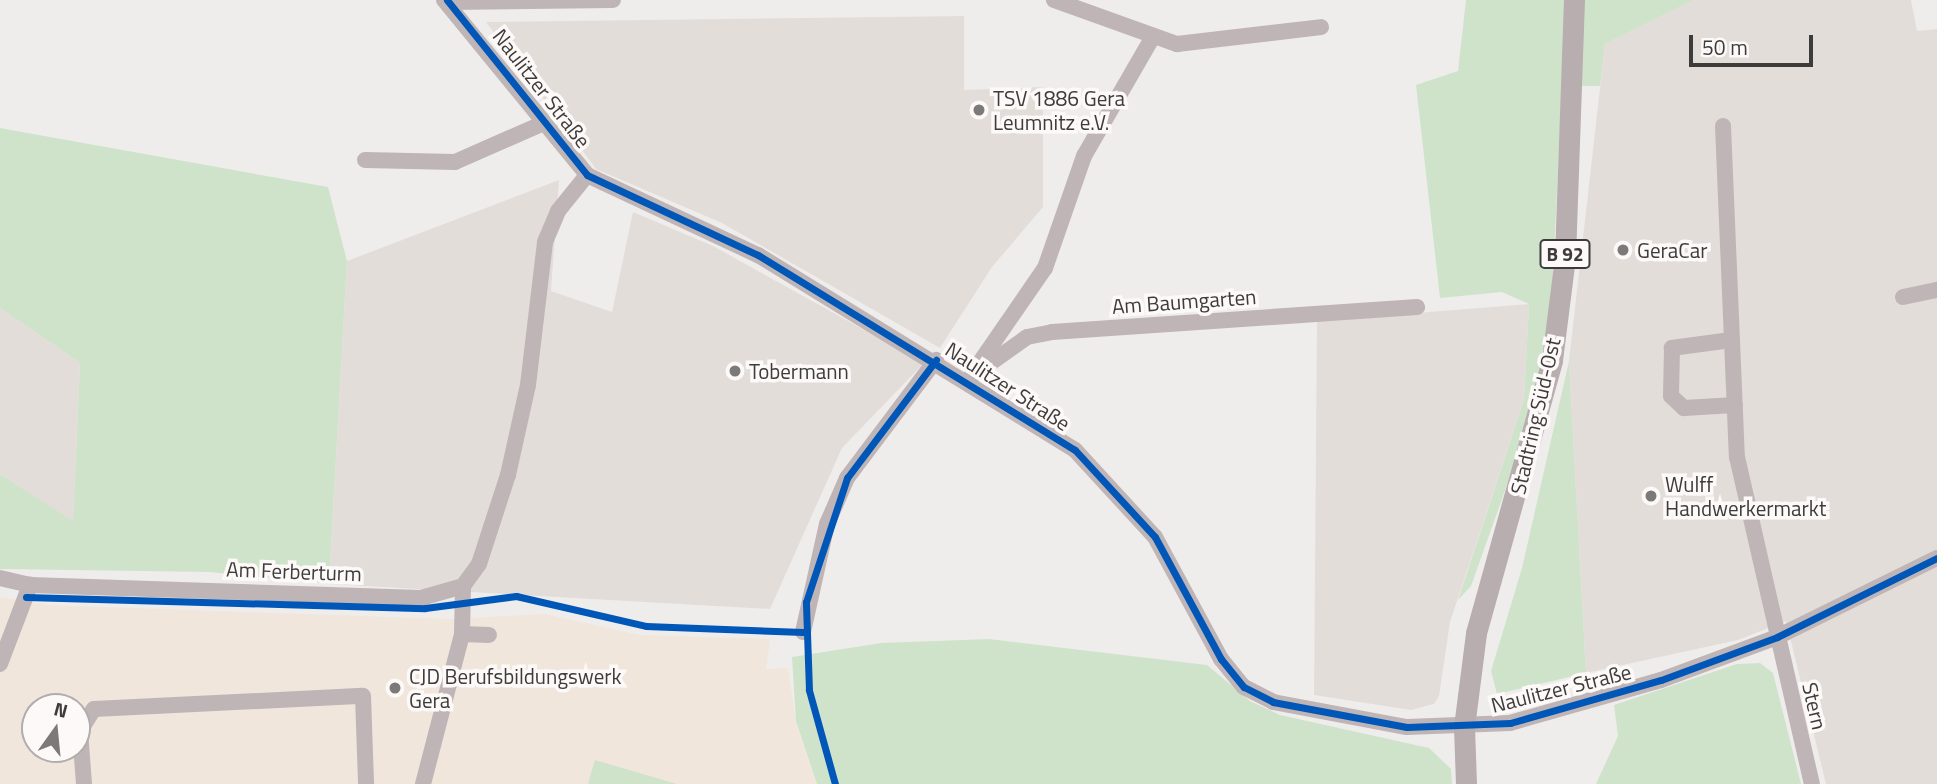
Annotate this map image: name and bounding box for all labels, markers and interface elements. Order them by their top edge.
scale bar [1692,21,1816,65]
street label: Naulitzer Straße [488,24,596,152]
text: 50 m [1702,31,1748,63]
place label: TSV 1886 Gera Leumnitz e.V. [993,85,1125,135]
marker: TSV 1886 Gera Leumnitz e.V. [971,102,987,118]
place label: GeraCar [1637,237,1708,263]
road number: B 92 [1539,238,1591,270]
marker: GeraCar [1615,242,1631,258]
street label: Am Baumgarten [1111,283,1257,319]
street label: Stadtring Süd-Ost [1505,335,1565,497]
street label: Naulitzer Straße [941,336,1075,436]
place label: Tobermann [749,358,849,384]
marker: Tobermann [727,363,743,379]
place label: Wulff Handwerkermarkt [1665,471,1826,521]
marker: Wulff Handwerkermarkt [1643,488,1659,504]
street label: Am Ferberturm [226,556,362,586]
street label: Naulitzer Straße [1488,658,1634,718]
place label: CJD Berufsbildungswerk Gera [409,663,622,713]
marker: CJD Berufsbildungswerk Gera [387,680,403,696]
street label: Stern [1797,680,1833,732]
north arrow [21,693,91,763]
text: N [51,693,71,725]

